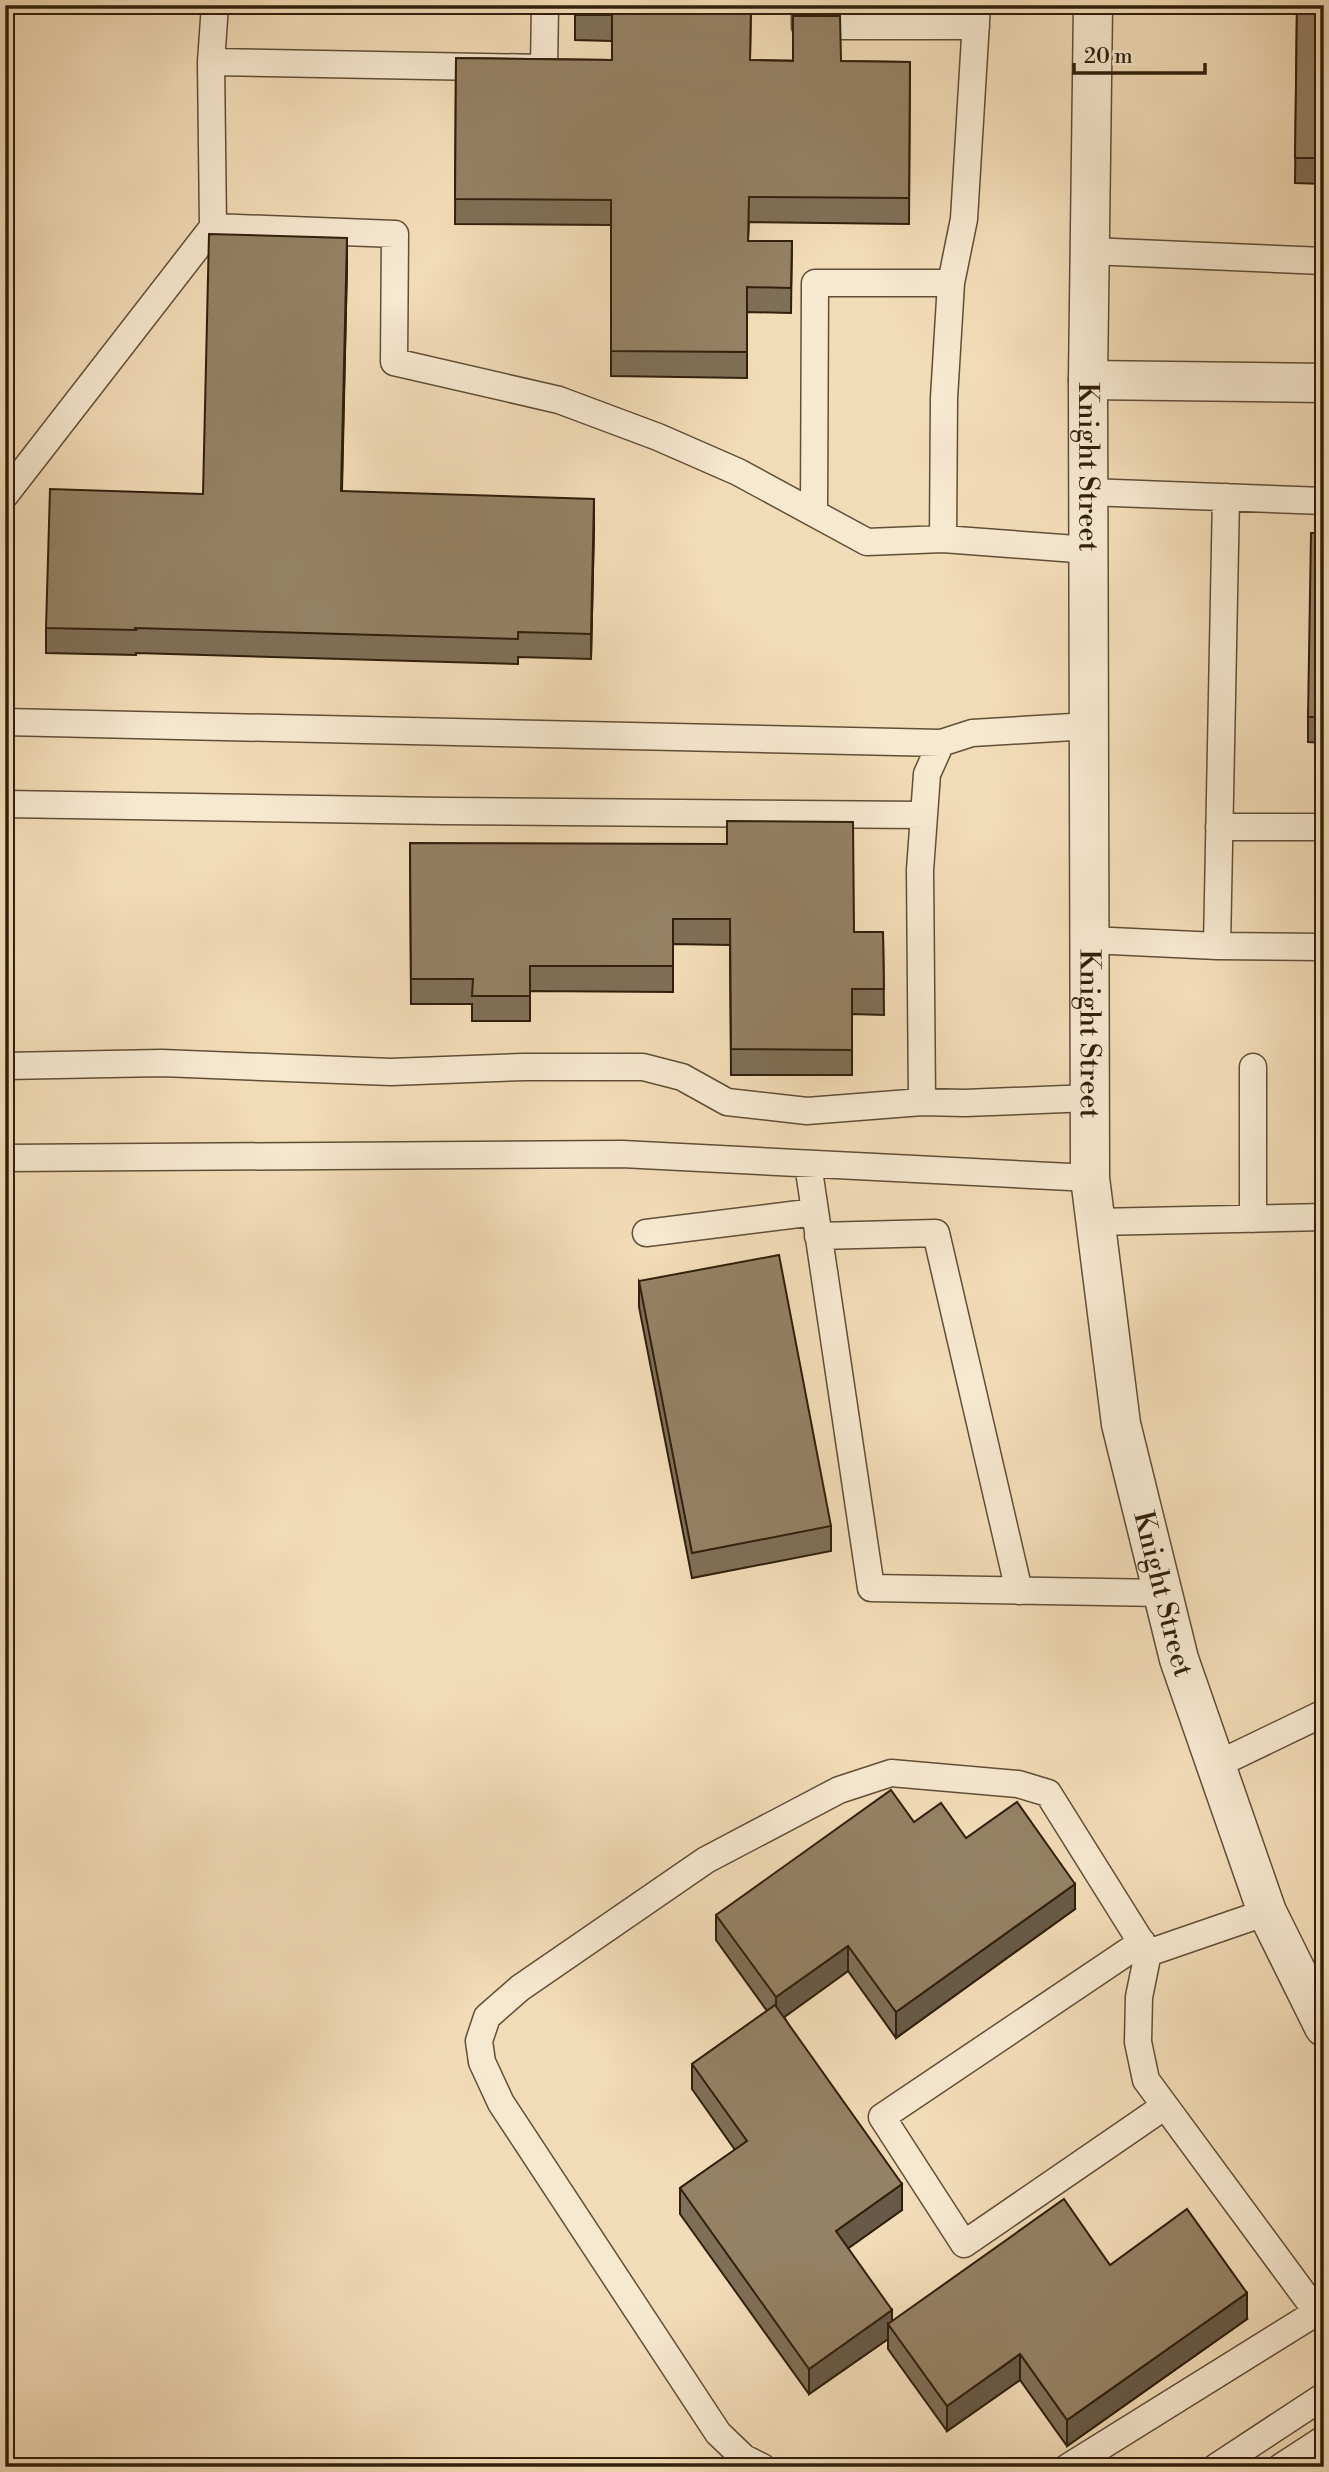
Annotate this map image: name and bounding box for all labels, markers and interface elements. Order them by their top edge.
scale bar [1074,32,1205,76]
text: 20 m [1084,44,1133,70]
street label: Knight Street [1071,382,1106,552]
street label: Knight Street [1072,949,1107,1119]
street label: Knight Street [1126,1508,1201,1681]

